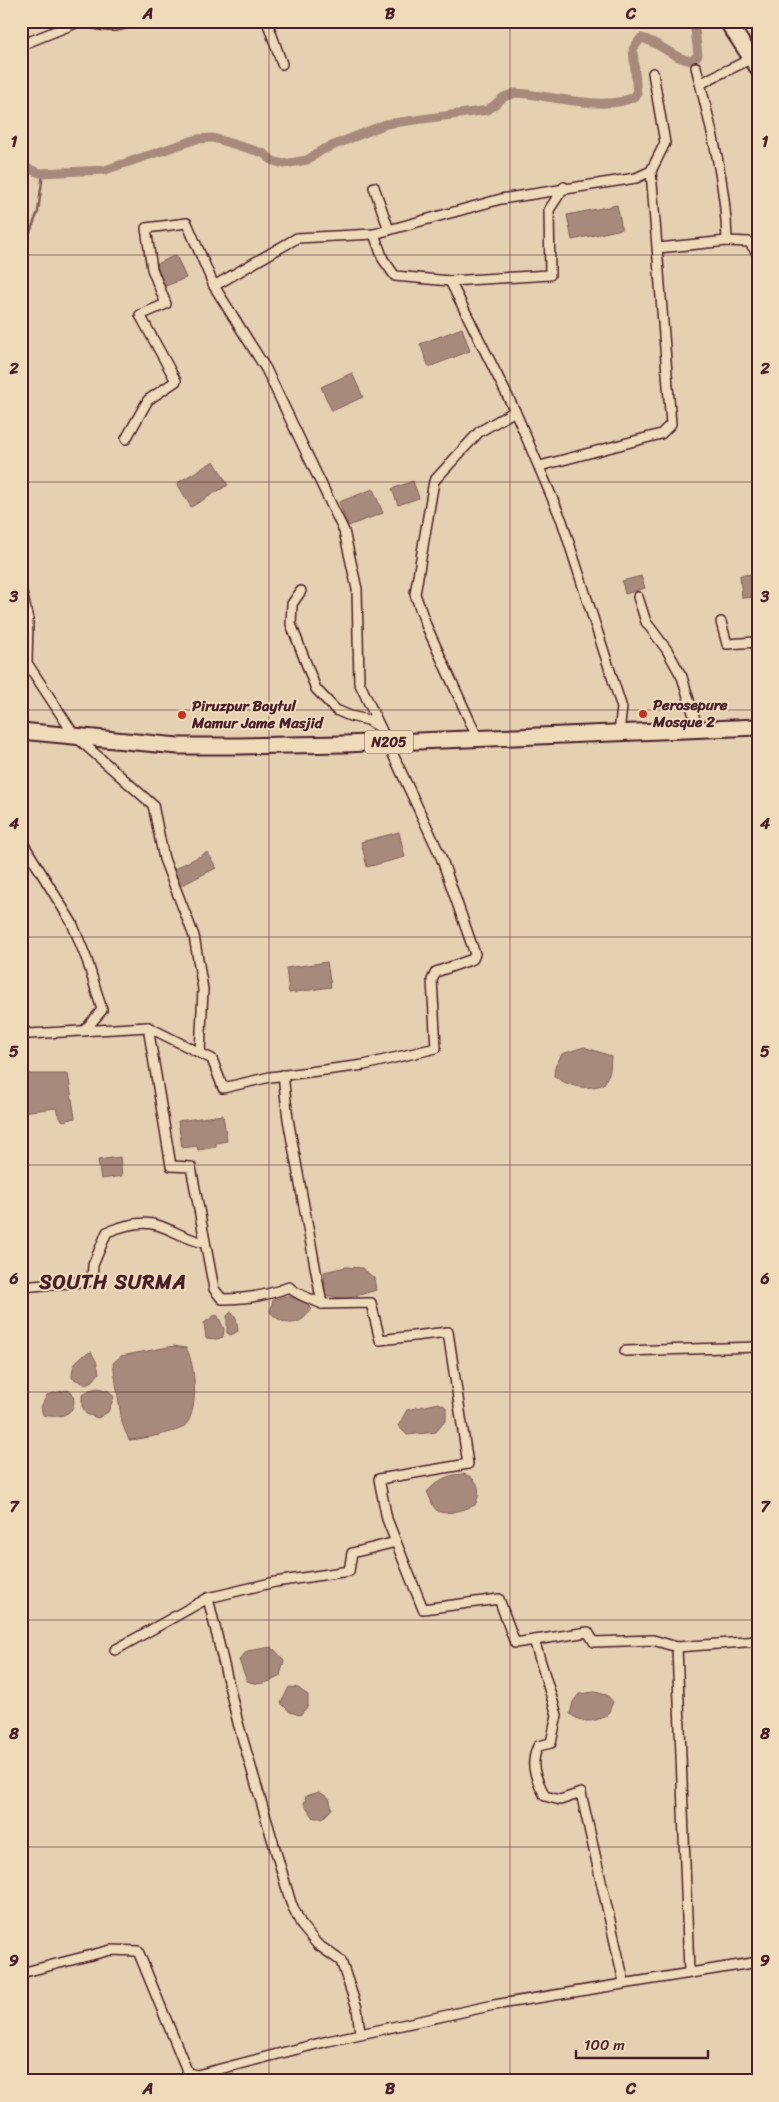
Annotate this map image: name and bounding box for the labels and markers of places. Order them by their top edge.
place label: Perosepure Mosque 2 [652,692,728,735]
place label: Piruzpur Baytul Mamur Jame Masjid [191,693,325,736]
marker: Perosepure Mosque 2 [637,708,649,720]
marker: Piruzpur Baytul Mamur Jame Masjid [176,709,188,721]

